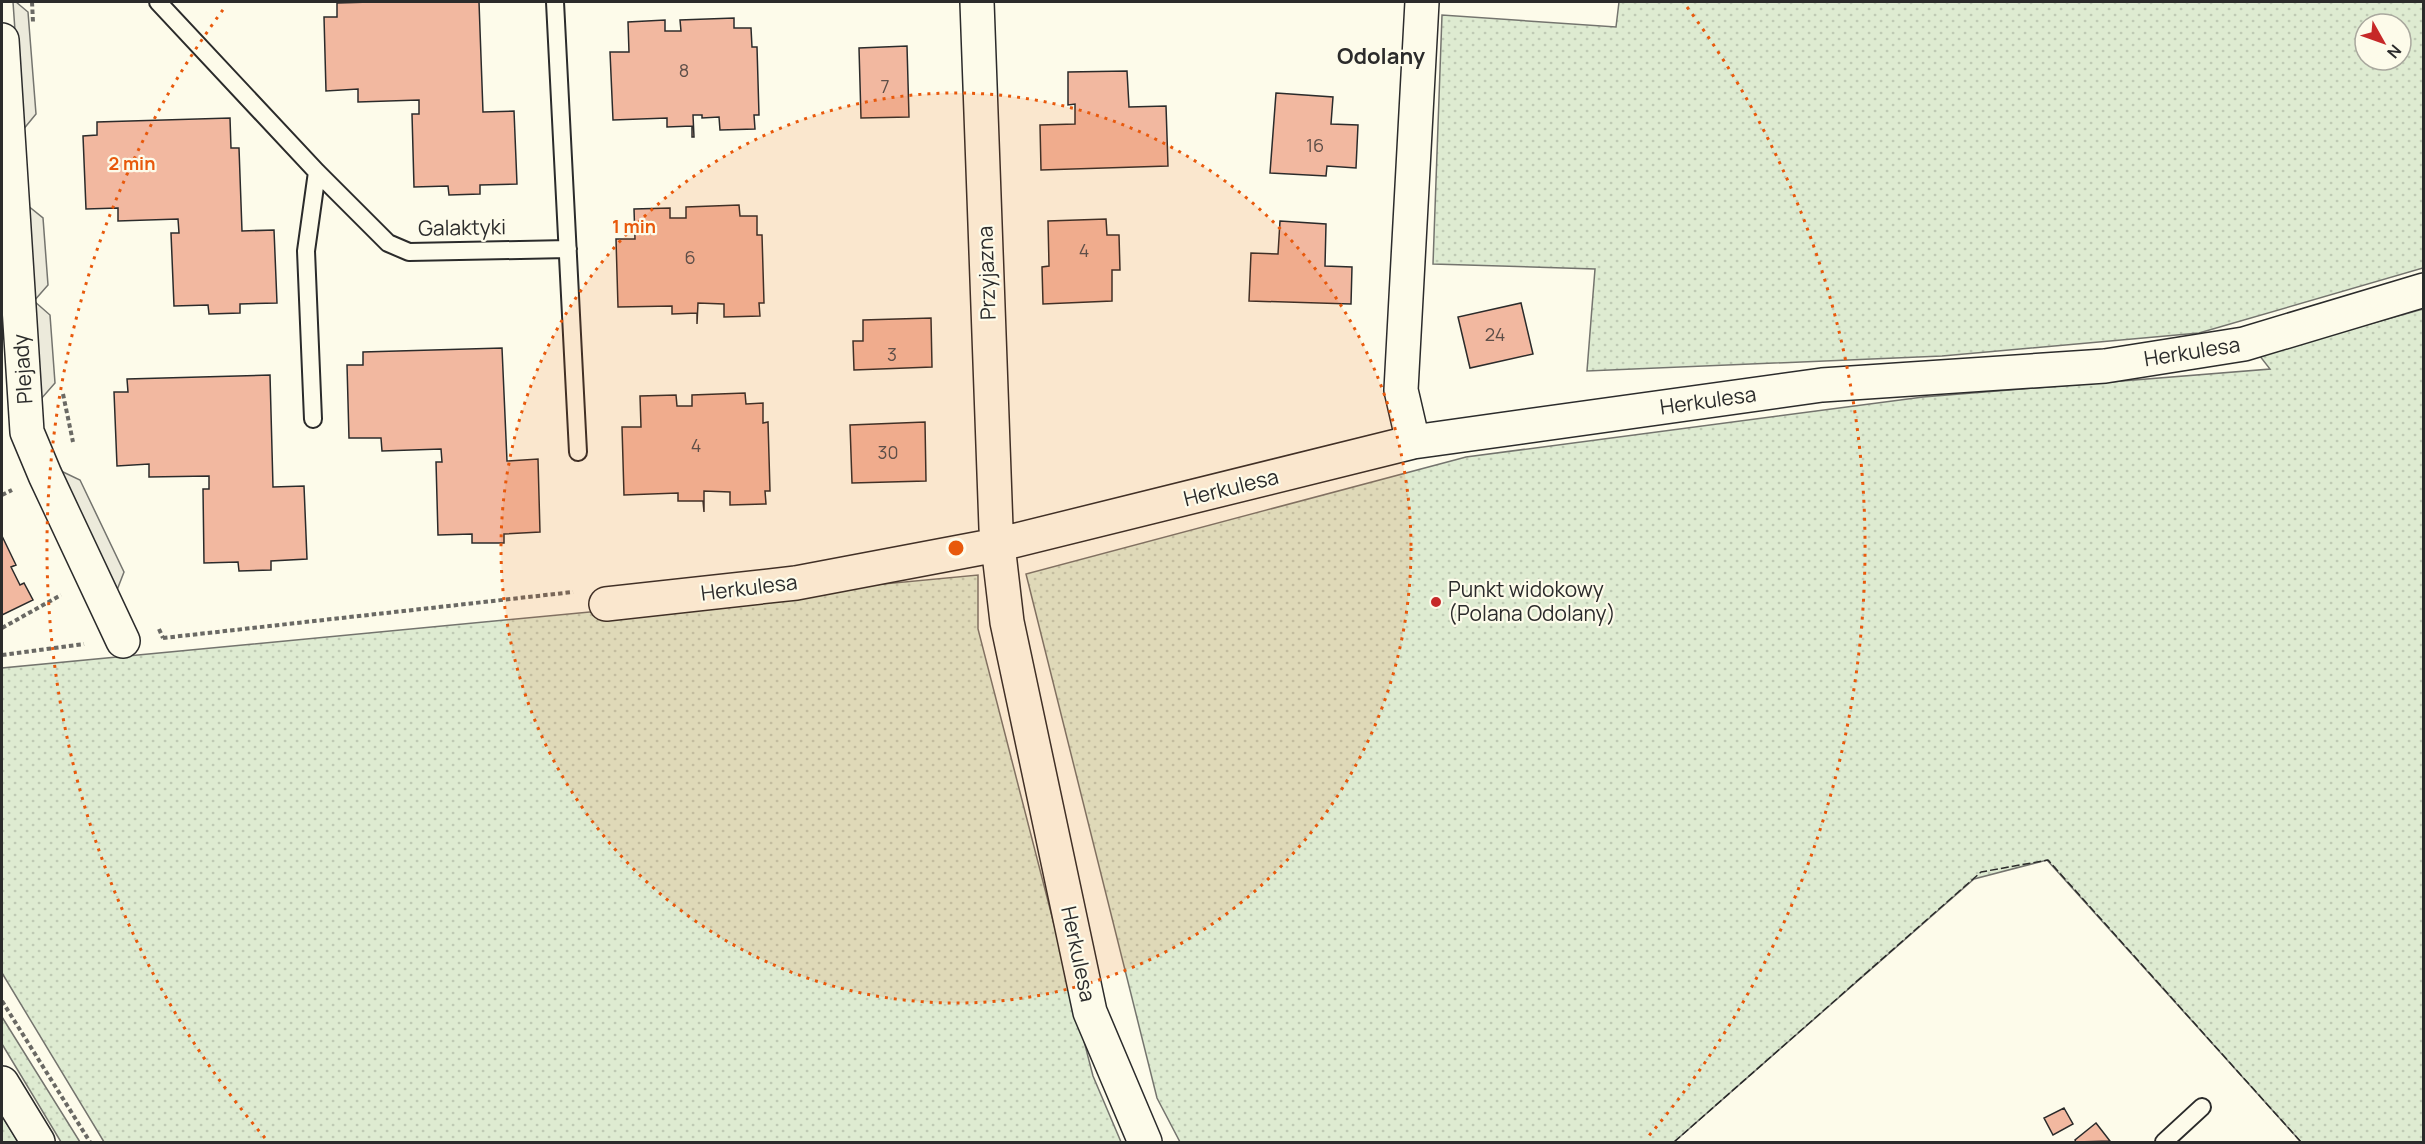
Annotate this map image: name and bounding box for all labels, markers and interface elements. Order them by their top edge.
north arrow [2353,12,2413,72]
text: N [2382,40,2407,63]
district label: Odolany [1337,41,1426,71]
house number: 8 [679,58,689,82]
house number: 7 [880,74,890,98]
house number: 16 [1306,133,1324,157]
text: 2 min [109,151,155,175]
street label: Galaktyki [418,212,506,242]
text: 1 min [612,214,656,238]
street label: Przyjazna [970,225,1002,321]
house number: 4 [1079,238,1089,262]
house number: 6 [684,245,696,269]
house number: 24 [1485,322,1505,346]
street label: Herkulesa [2142,330,2242,372]
street label: Plejady [6,333,38,405]
house number: 3 [887,342,897,366]
street label: Herkulesa [1658,379,1758,421]
house number: 4 [691,433,701,457]
house number: 30 [878,440,898,464]
street label: Herkulesa [1180,462,1281,512]
centre of rings [946,538,966,558]
street label: Herkulesa [699,567,799,607]
place label: Punkt widokowy (Polana Odolany) [1448,575,1616,627]
marker: Punkt widokowy (Polana Odolany) [1429,595,1443,609]
street label: Herkulesa [1055,903,1103,1004]

